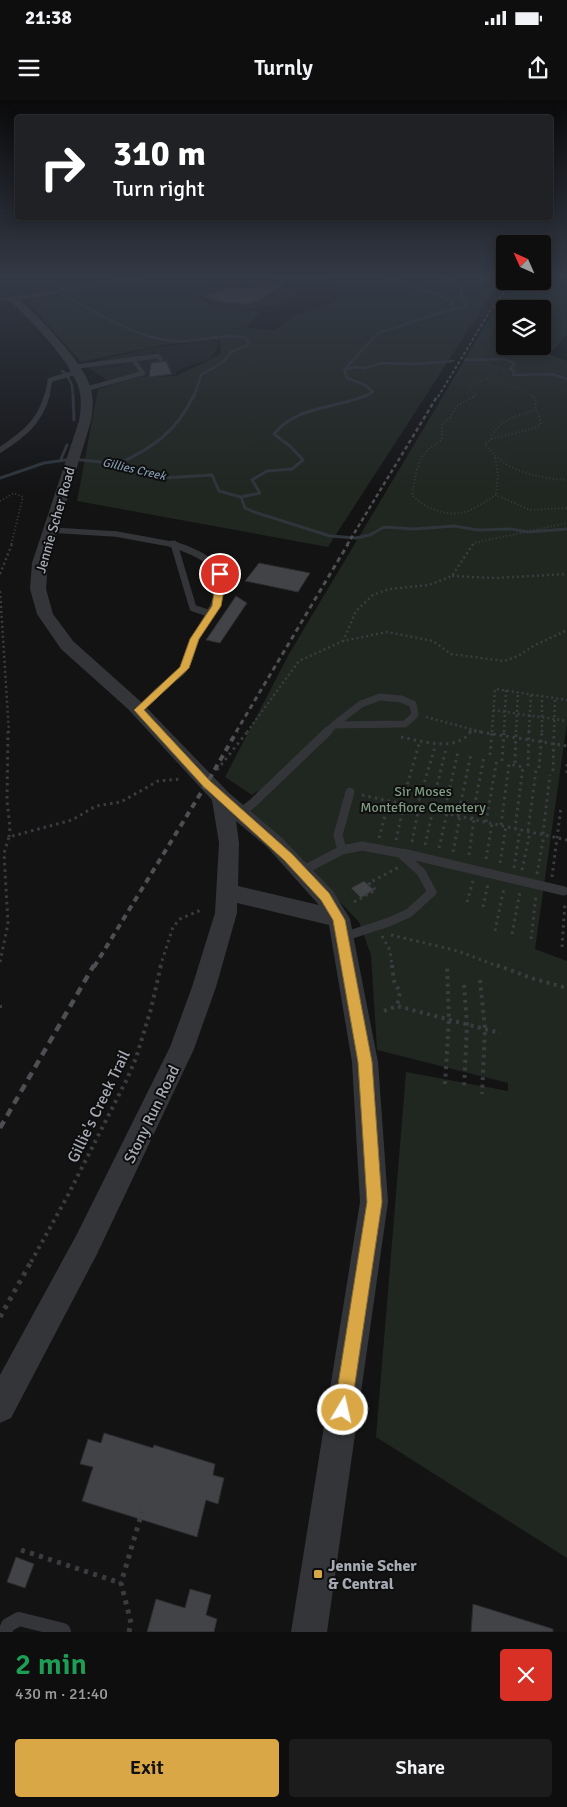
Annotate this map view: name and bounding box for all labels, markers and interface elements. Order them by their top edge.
text: 21:38 [25,6,72,30]
icon: menu [15,54,43,82]
text: Turnly [254,54,313,81]
icon: share [524,54,552,82]
text: 310 m [113,132,206,175]
icon: right [30,135,95,200]
text: Turn right [113,175,205,202]
north arrow [496,235,551,290]
map controls [496,235,551,355]
button: layers [496,300,551,355]
water label: Gillies Creek [101,455,168,484]
street label: Jennie Scher Road [32,465,79,575]
pin [199,553,241,595]
icon: arrive [206,560,234,588]
park label: Sir Moses Montefiore Cemetery [360,783,486,816]
street label: Gillie's Creek Trail [63,1047,135,1166]
street label: Stony Run Road [120,1062,184,1167]
position arrow [316,1383,368,1435]
place label: Jennie Scher & Central [328,1556,417,1594]
marker: Jennie Scher & Central [312,1568,324,1580]
text: 2 min [15,1646,87,1683]
button: close [500,1649,552,1701]
text: 430 m · 21:40 [15,1684,108,1704]
button: Exit [15,1739,279,1797]
button: Share [289,1739,552,1797]

